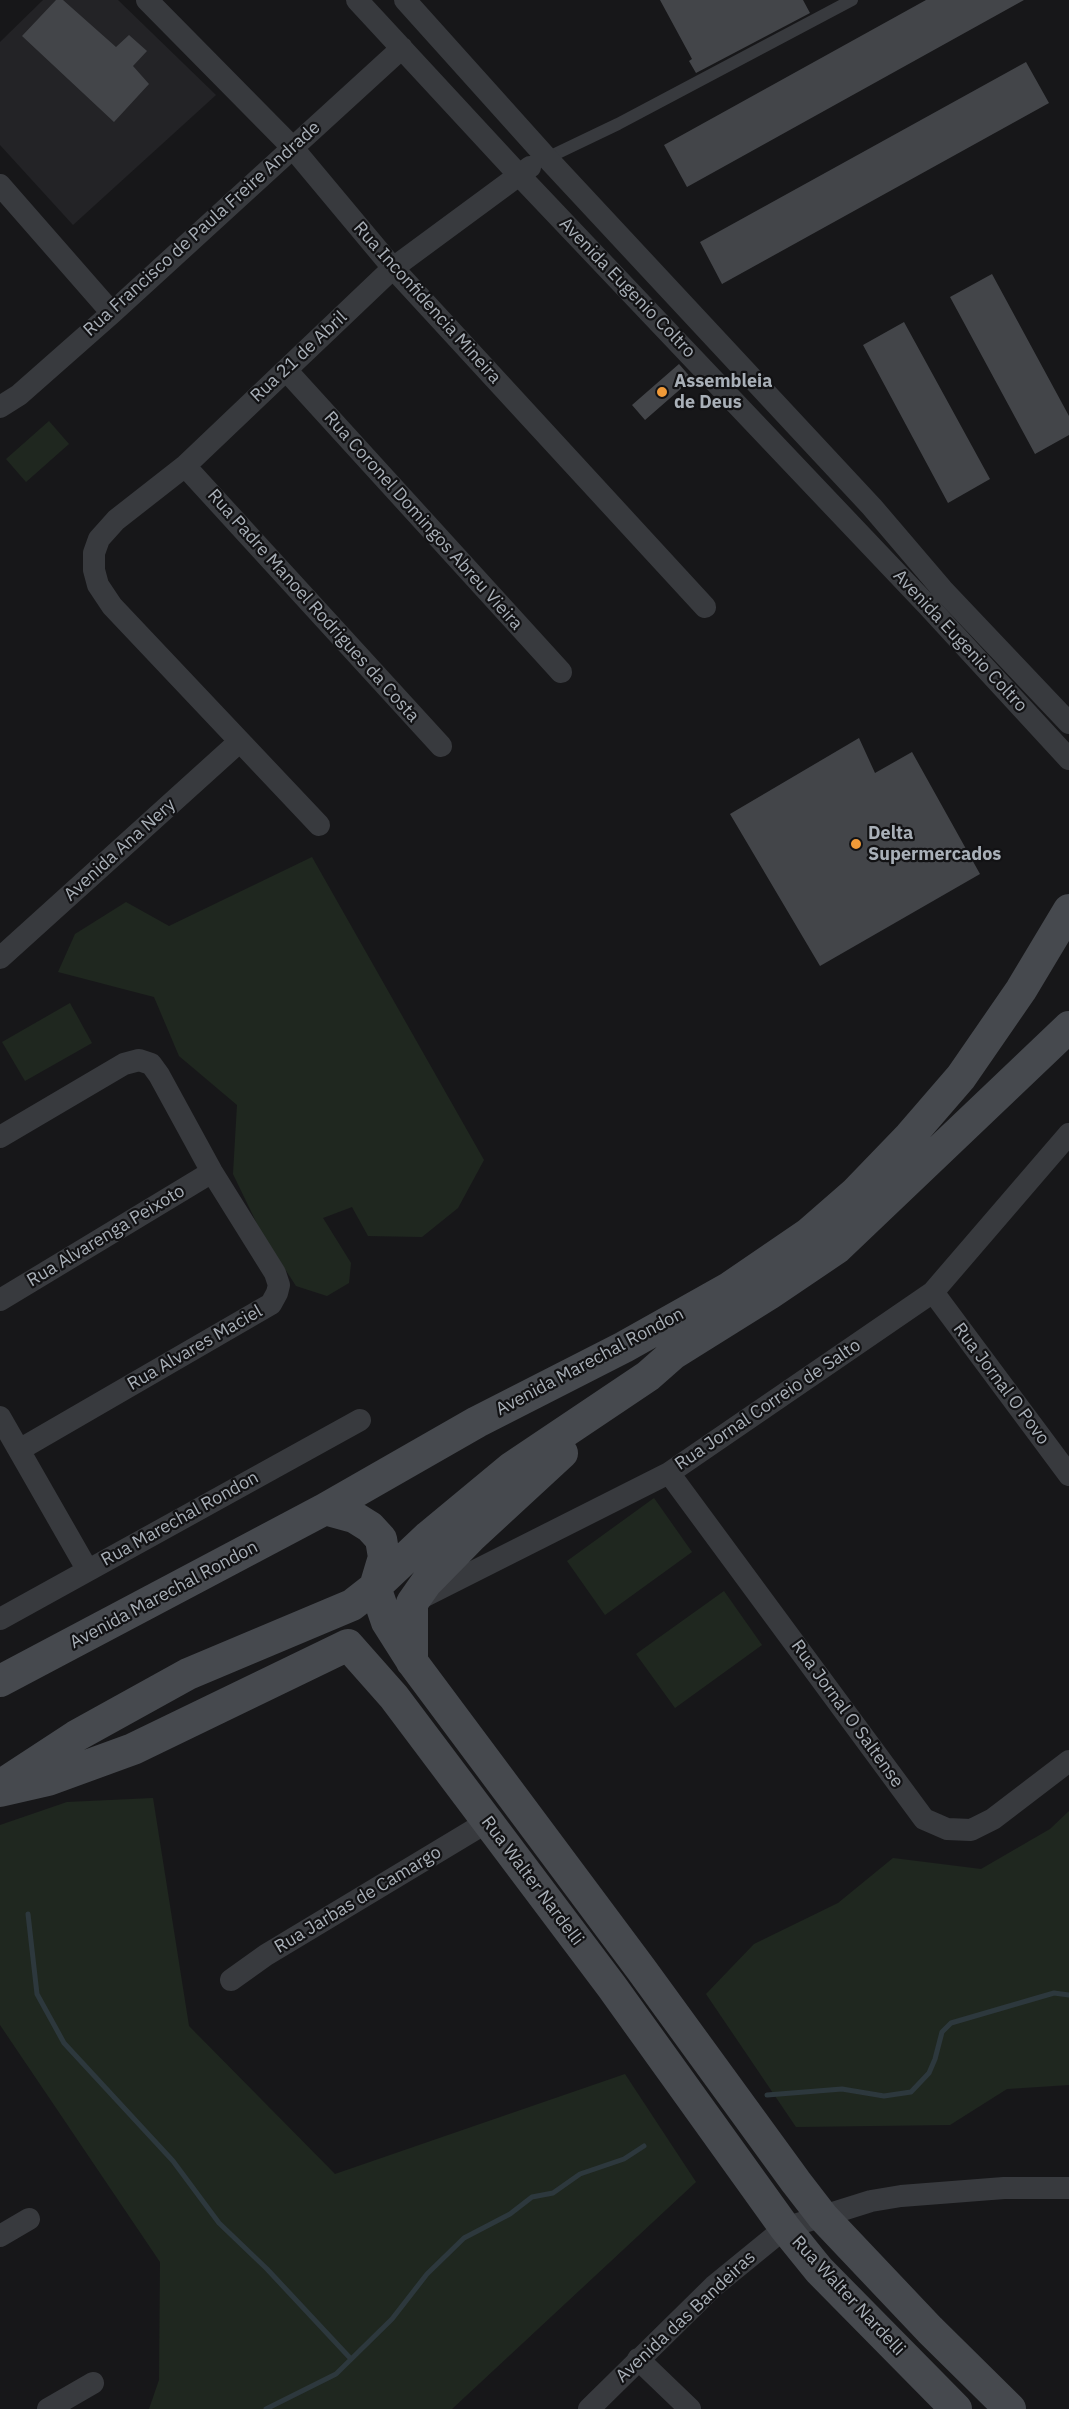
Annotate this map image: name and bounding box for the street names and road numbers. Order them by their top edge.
street label: Rua Francisco de Paula Freire Andrade [79,117,325,341]
street label: Avenida Eugenio Coltro [554,213,700,363]
street label: Rua Inconfidencia Mineira [349,218,505,388]
street label: Rua 21 de Abril [246,307,352,407]
street label: Rua Coronel Domingos Abreu Vieira [319,407,527,635]
street label: Rua Padre Manoel Rodrigues da Costa [203,485,423,727]
street label: Avenida Eugenio Coltro [888,565,1032,717]
street label: Avenida Ana Nery [60,794,180,906]
street label: Rua Alvarenga Peixoto [23,1180,189,1292]
street label: Rua Alvares Maciel [124,1301,266,1395]
street label: Avenida Marechal Rondon [492,1303,688,1421]
street label: Rua Jornal O Povo [948,1319,1054,1449]
street label: Rua Jornal Correio de Salto [671,1335,865,1475]
street label: Rua Marechal Rondon [98,1467,262,1571]
street label: Avenida Marechal Rondon [66,1536,262,1654]
street label: Rua Jornal O Saltense [786,1636,908,1792]
street label: Rua Walter Nardelli [476,1812,588,1950]
street label: Rua Jarbas de Camargo [271,1842,445,1958]
street label: Rua Walter Nardelli [787,2232,909,2360]
street label: Avenida das Bandeiras [612,2247,760,2387]

